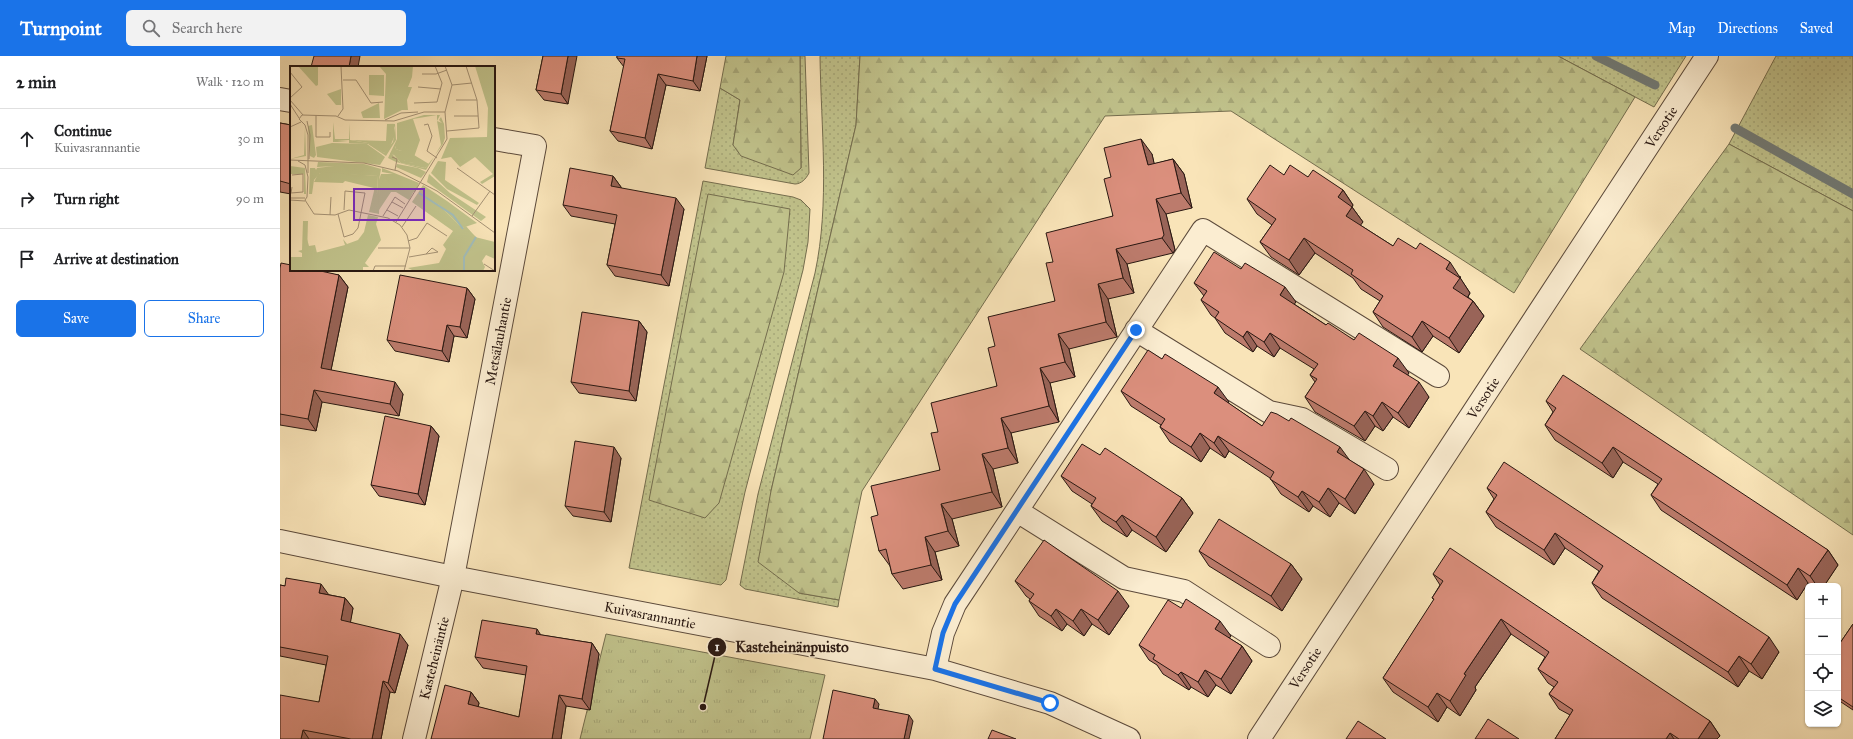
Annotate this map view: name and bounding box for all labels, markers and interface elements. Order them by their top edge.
search box [126,10,406,46]
text: Turnpoint [20,17,102,40]
icon: search [140,17,162,39]
text: Search here [172,19,243,37]
text: Map [1668,20,1695,37]
text: Directions [1717,20,1778,37]
text: Saved [1800,20,1833,37]
inset map [290,66,495,271]
text: 2 min [16,72,56,93]
text: Walk · 120 m [196,74,264,90]
street label: Versotie [1641,103,1681,152]
text: Continue [54,122,112,140]
icon: ahead [16,128,38,150]
text: 30 m [238,131,264,147]
text: Kuivasrannantie [54,140,140,156]
icon: right [16,188,38,210]
text: Turn right [54,190,119,208]
text: 90 m [236,191,264,207]
icon: arrive [16,248,38,270]
text: Arrive at destination [54,250,179,268]
street label: Metsälauhantie [482,296,515,386]
button: Save [16,300,136,337]
button: Share [144,300,264,337]
route end [1127,321,1145,339]
street label: Versotie [1463,374,1503,423]
map controls [1805,583,1841,727]
button: + [1805,583,1841,619]
street label: Kuivasrannantie [603,598,697,633]
street label: Kasteheinäntie [416,615,453,701]
button: − [1805,619,1841,655]
callout: Kasteheinänpuisto [707,633,856,660]
text: Kasteheinänpuisto [735,638,849,657]
text: 1 [715,640,720,654]
street label: Versotie [1285,644,1325,693]
button: locate [1805,655,1841,691]
button: layers [1805,691,1841,727]
route start [1041,694,1059,712]

